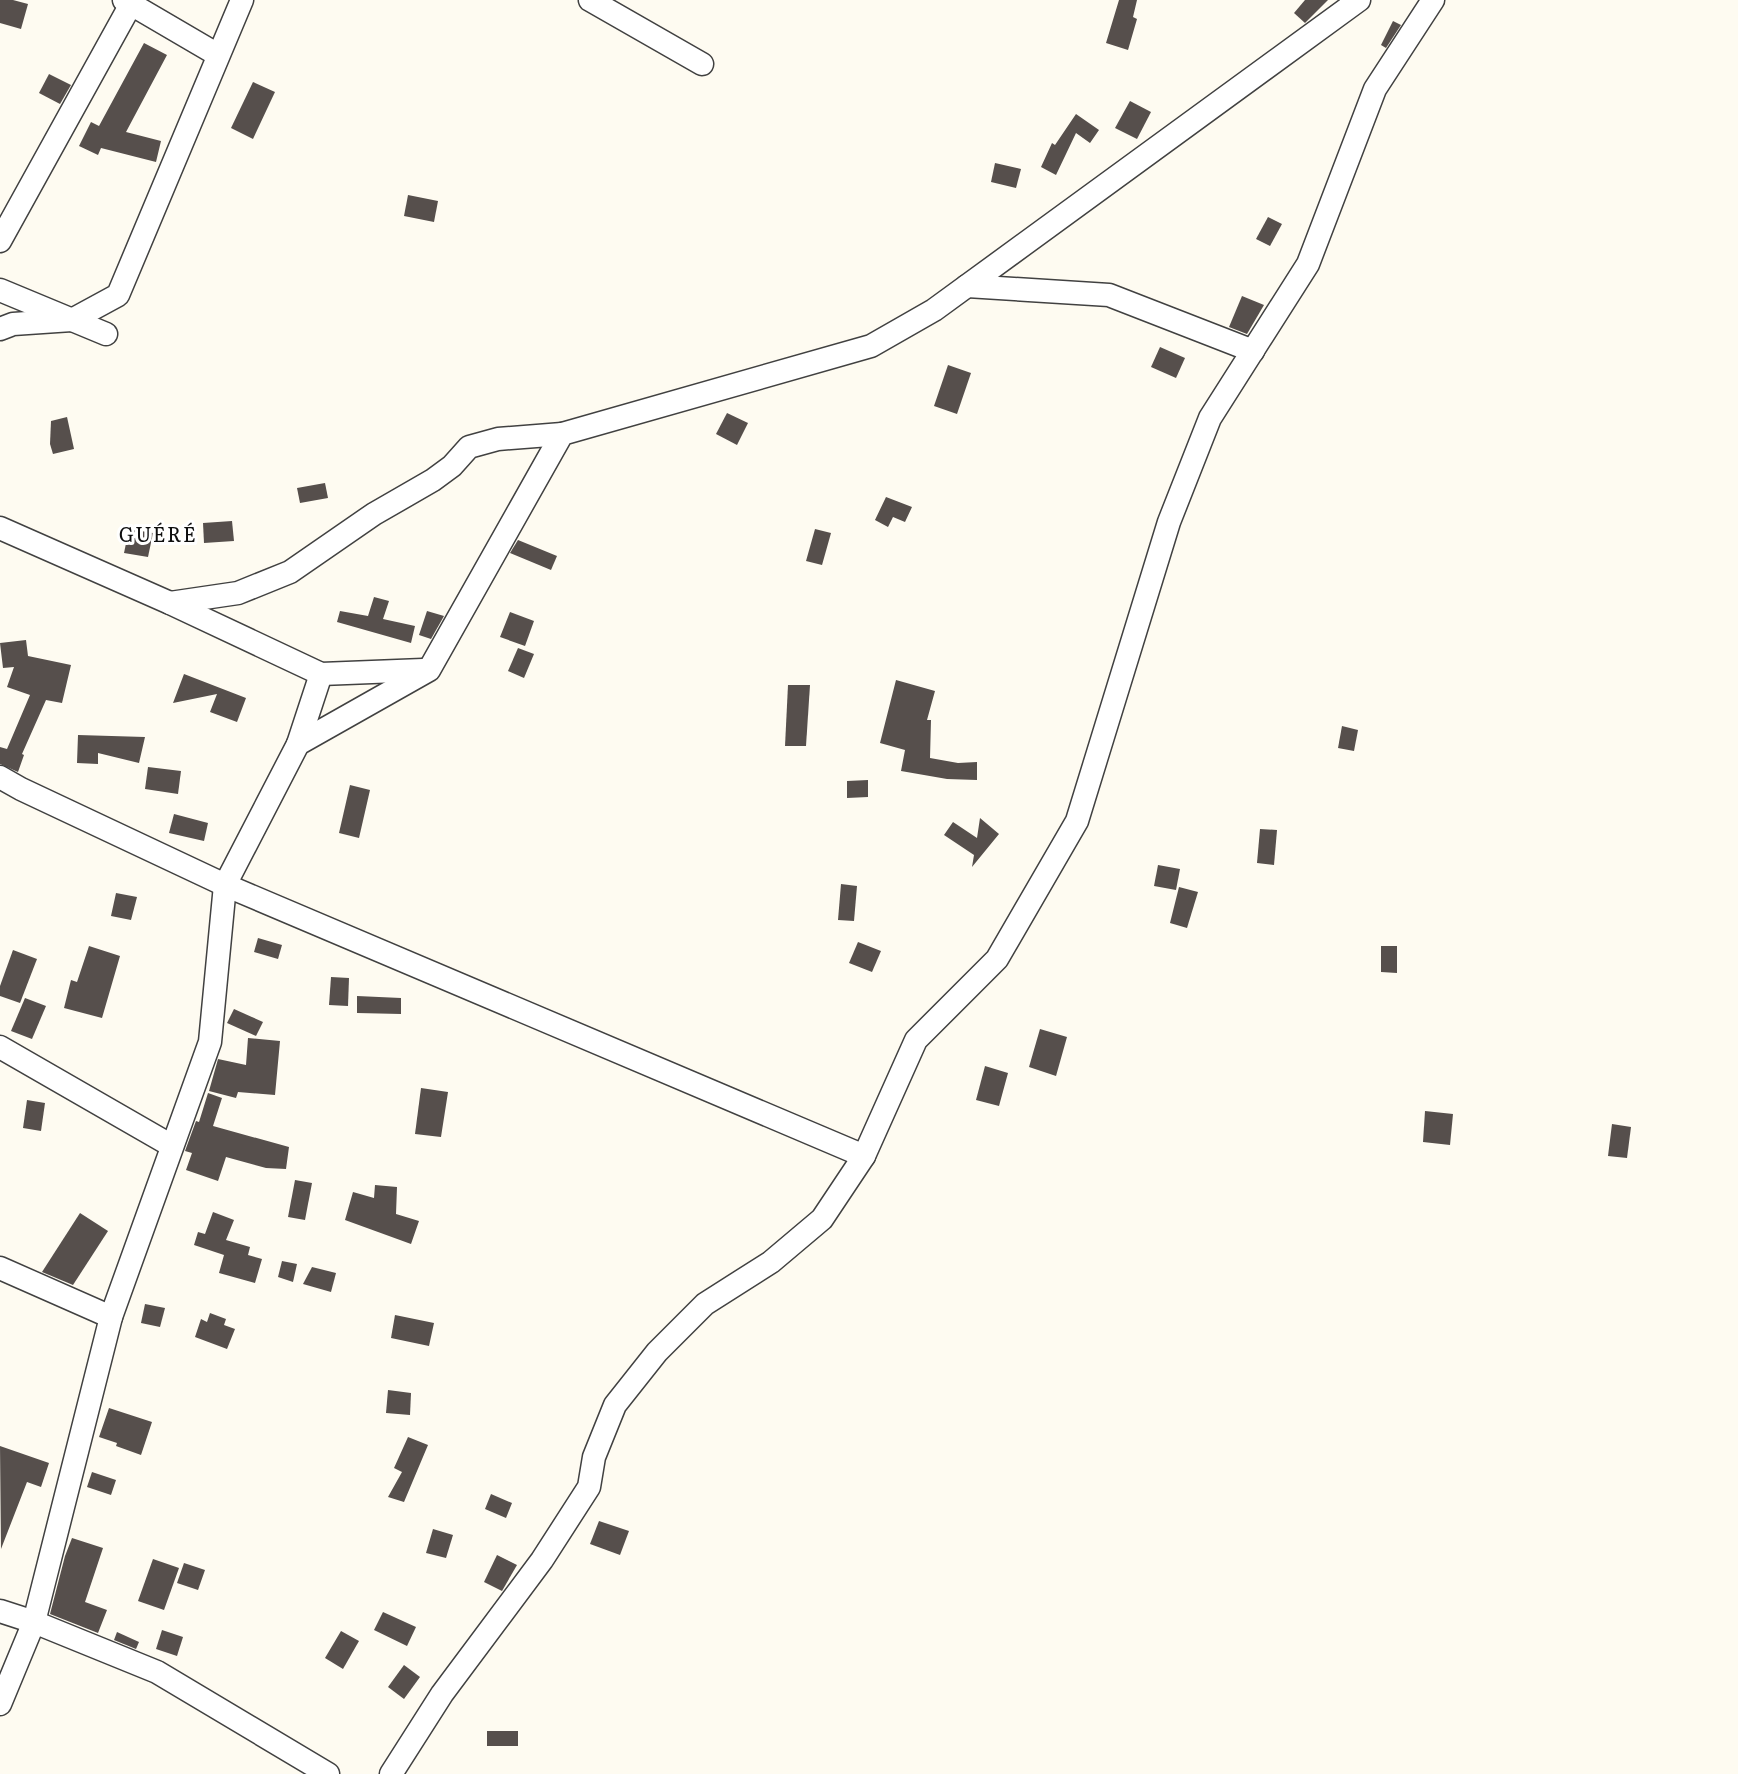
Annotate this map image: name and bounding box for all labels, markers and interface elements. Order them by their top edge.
district label: GUÉRÉ [119,518,197,548]

